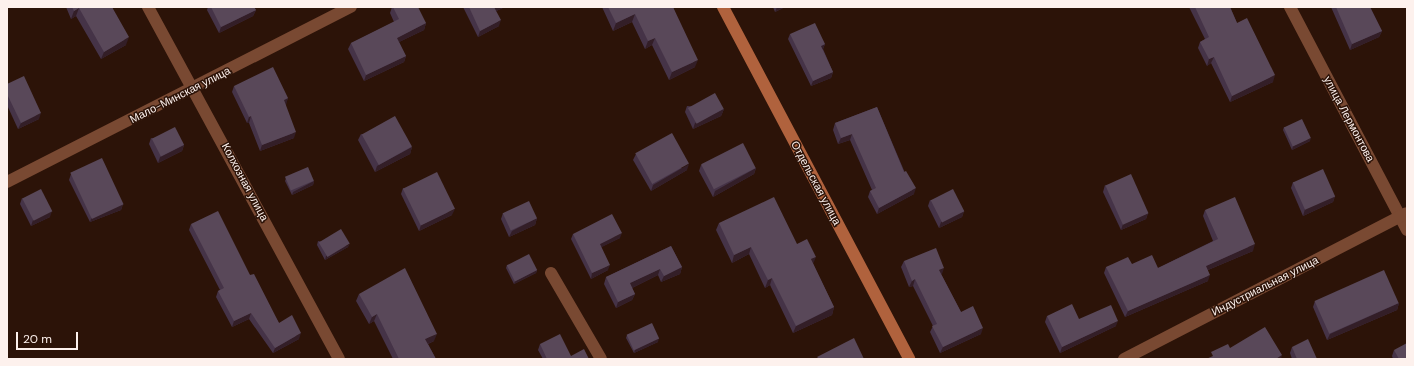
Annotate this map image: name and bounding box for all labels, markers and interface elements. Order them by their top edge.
street label: Мало-Минская улица [127,64,233,126]
street label: улица Лермонтова [1321,74,1377,164]
street label: Отдельская улица [788,139,844,227]
street label: Колхозная улица [219,141,271,223]
street label: Индустриальная улица [1209,253,1321,319]
scale bar [18,324,80,350]
text: 20 m [23,331,52,347]

